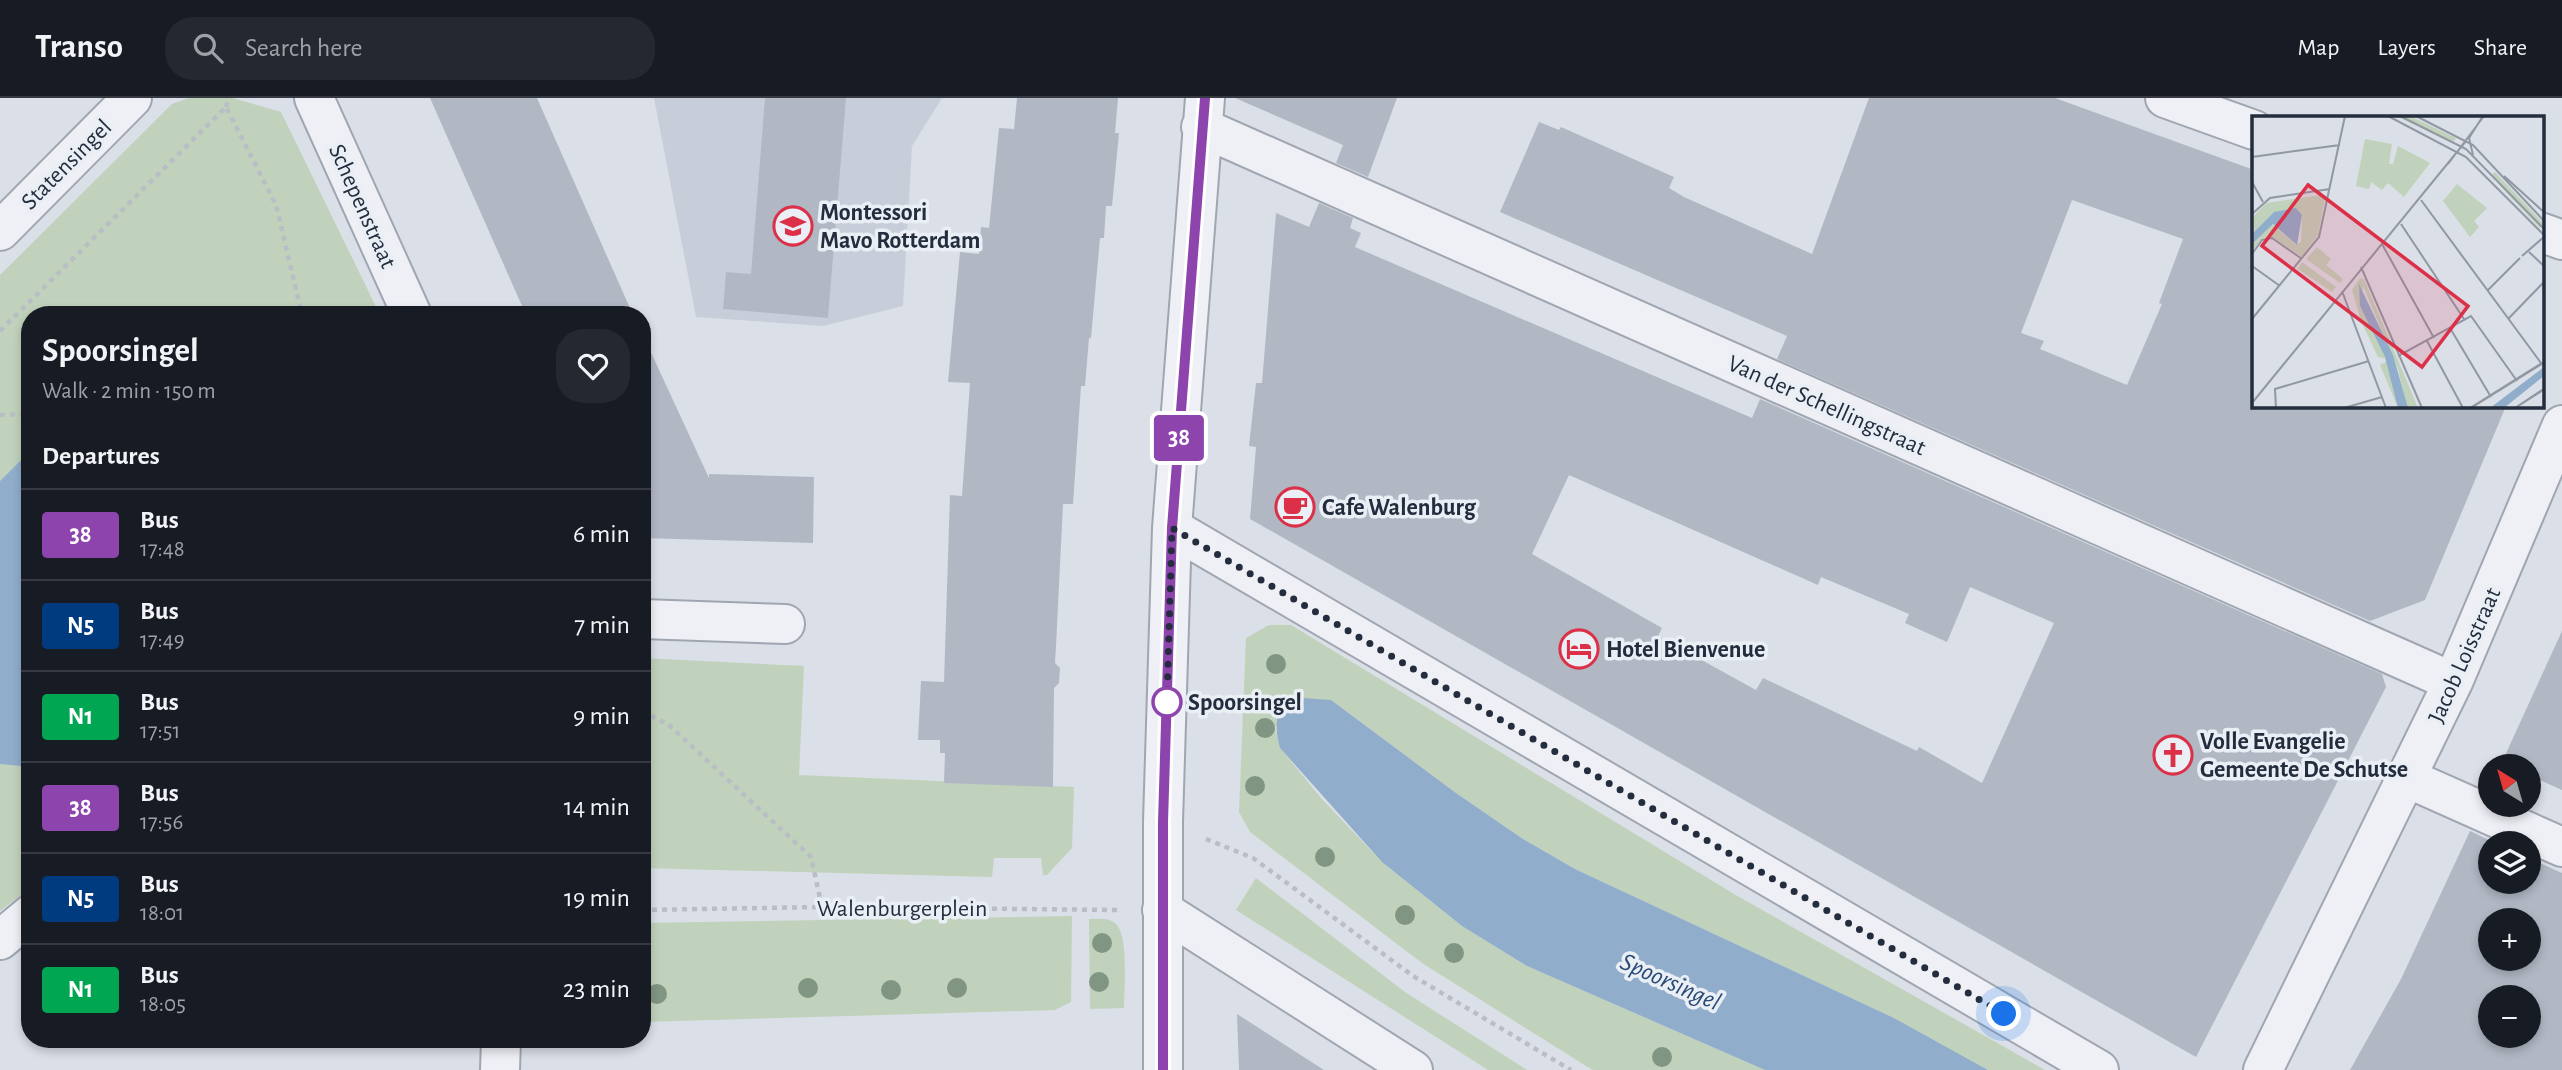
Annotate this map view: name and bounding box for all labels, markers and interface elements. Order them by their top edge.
search box [165,17,655,80]
icon: search [189,29,227,67]
text: Transo [35,31,123,64]
text: Search here [245,35,363,61]
text: Map [2297,36,2339,60]
text: Layers [2377,36,2436,60]
text: Share [2474,36,2527,60]
street label: Statensingel [17,115,116,214]
inset map [2252,116,2544,408]
street label: Schepenstraat [324,141,400,272]
place label: Montessori Mavo Rotterdam [820,201,981,253]
school or university icon: Montessori Mavo Rotterdam [772,205,814,247]
button: heart [556,329,630,403]
text: Spoorsingel [42,335,199,368]
street label: Van der Schellingstraat [1724,351,1929,461]
text: Walk · 2 min · 150 m [42,380,216,403]
line badge: 38 [1148,415,1210,461]
text: 38 [1168,426,1190,450]
text: Departures [42,443,160,469]
cafe icon: Cafe Walenburg [1274,486,1316,528]
place label: Cafe Walenburg [1322,496,1477,520]
text: Bus [140,507,179,533]
text: 6 min [573,521,630,547]
text: 38 [69,523,92,547]
text: 17:48 [140,538,185,561]
street label: Jacob Loisstraat [2424,584,2506,727]
text: Bus [140,598,179,624]
text: 7 min [574,612,630,638]
text: N5 [67,614,94,638]
hotel icon: Hotel Bienvenue [1558,628,1600,670]
text: 17:49 [140,629,185,652]
place label: Hotel Bienvenue [1606,638,1765,662]
marker: Spoorsingel [1152,687,1182,717]
text: Bus [140,689,179,715]
place label: Spoorsingel [1188,691,1302,715]
text: 9 min [573,703,630,729]
text: N1 [68,705,93,729]
text: 17:51 [140,720,180,743]
place label: Volle Evangelie Gemeente De Schutse [2200,730,2408,782]
church icon: Volle Evangelie Gemeente De Schutse [2152,734,2194,776]
north arrow [2478,754,2541,817]
map controls [2478,754,2541,1048]
text: Bus [140,780,179,806]
text: 14 min [564,794,630,820]
text: 38 [69,796,92,820]
text: 17:56 [140,811,183,834]
button: layers [2478,831,2541,894]
text: Bus [140,871,179,897]
text: 19 min [564,885,630,911]
text: N5 [67,887,94,911]
street label: Walenburgerplein [817,897,987,921]
text: 18:01 [140,902,184,925]
button: + [2478,908,2541,971]
water label: Spoorsingel [1617,948,1725,1015]
text: Bus [140,962,179,988]
text: 23 min [563,976,630,1002]
text: N1 [68,978,93,1002]
button: − [2478,985,2541,1048]
text: 18:05 [140,993,186,1016]
your location [1986,996,2021,1031]

